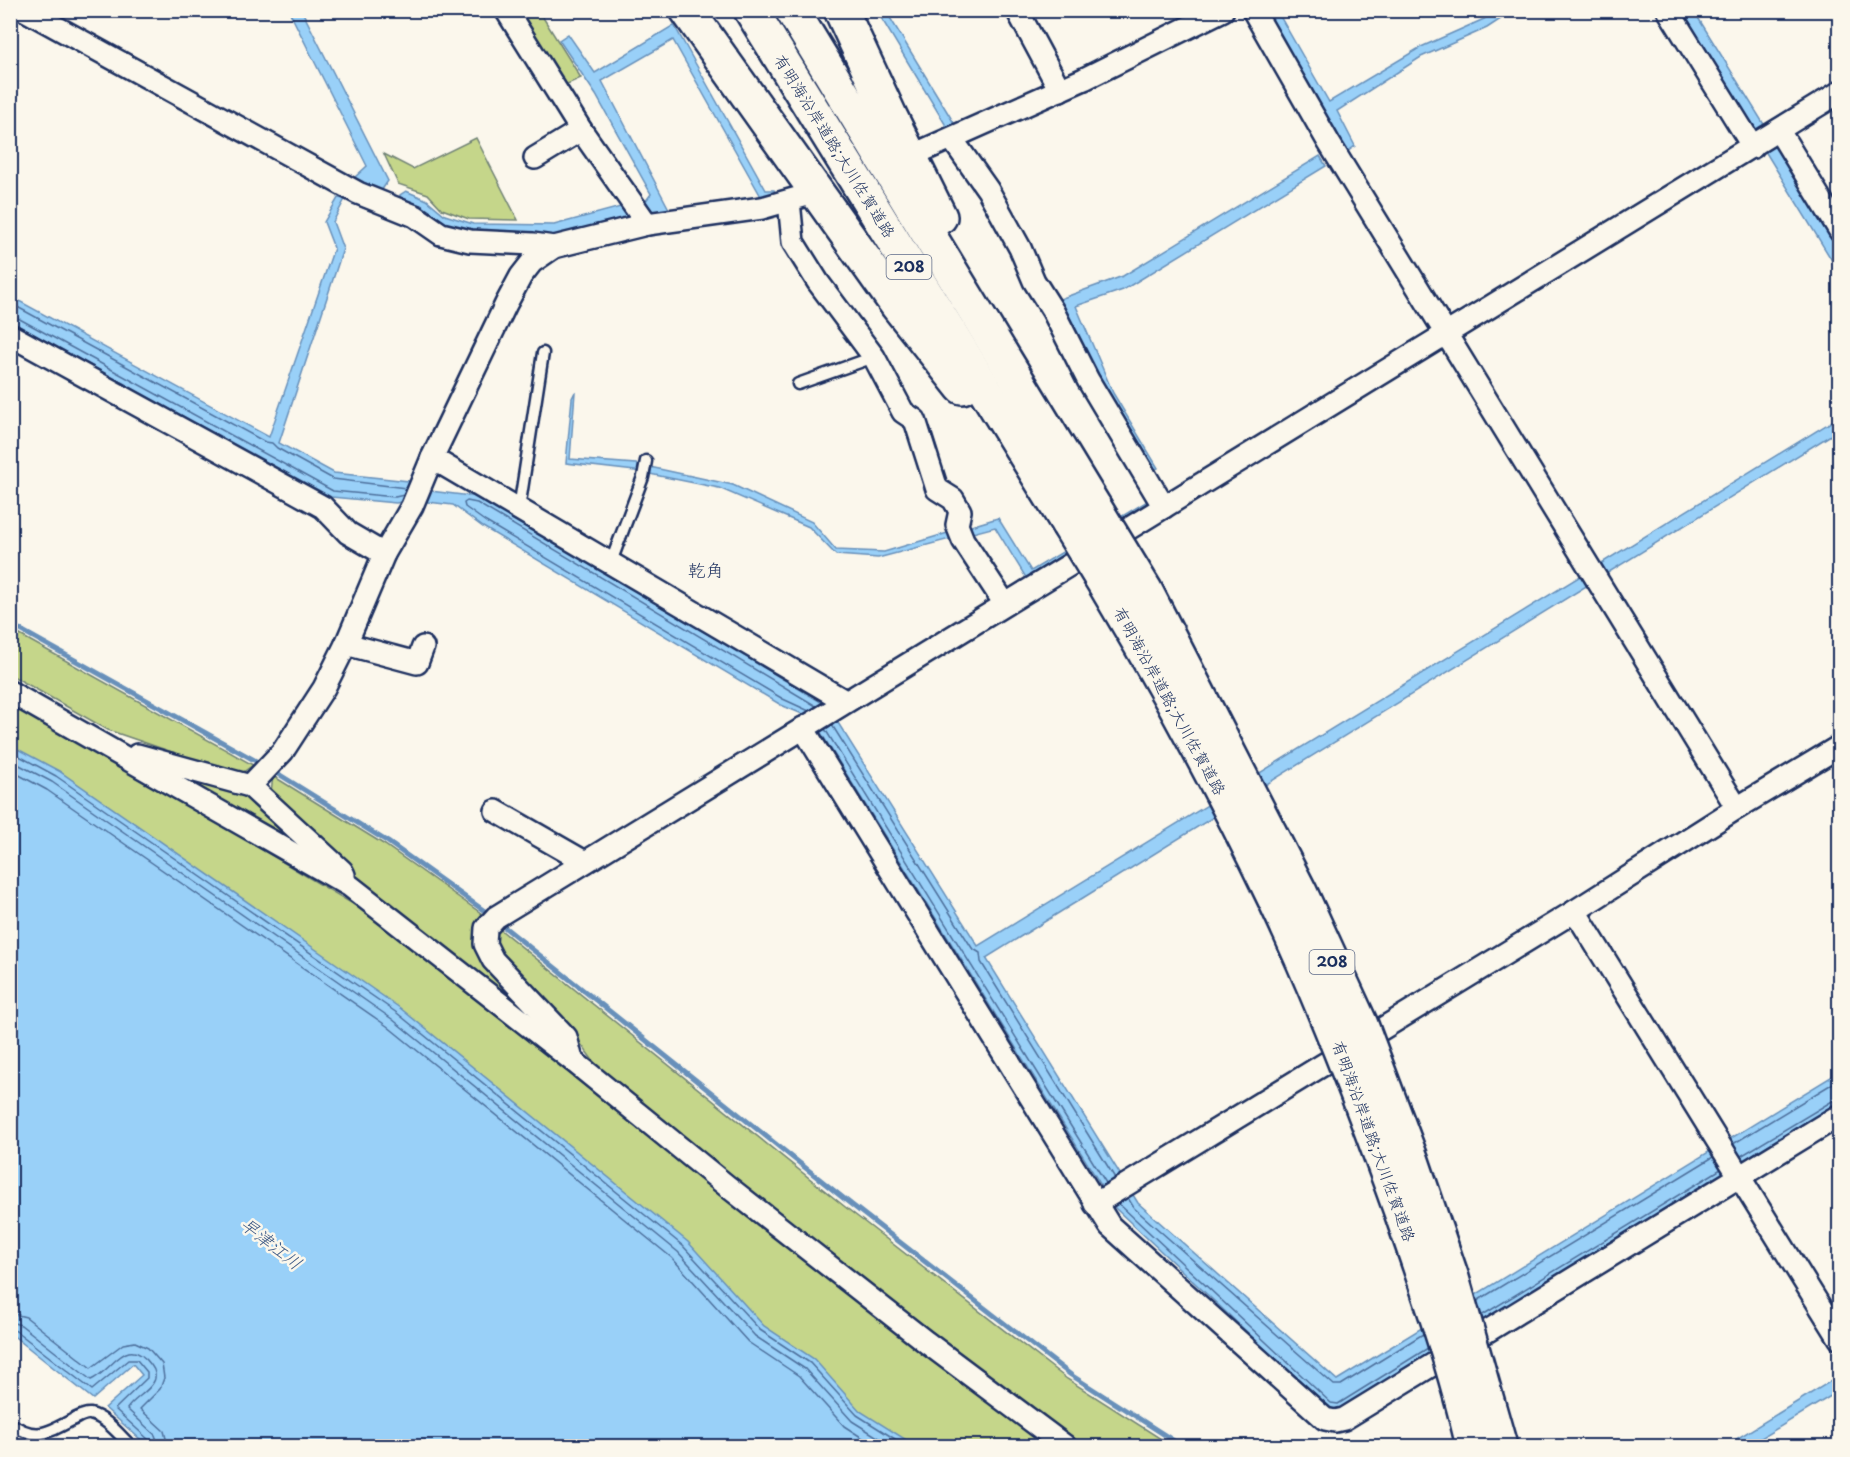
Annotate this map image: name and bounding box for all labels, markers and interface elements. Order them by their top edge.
street label: 有明海沿岸道路;大川佐賀道路 [769,49,902,242]
road number: 208 [886,255,932,279]
district label: 乾角 [688,556,724,583]
street label: 有明海沿岸道路;大川佐賀道路 [1109,602,1233,799]
road number: 208 [1310,950,1354,974]
street label: 有明海沿岸道路;大川佐賀道路 [1327,1037,1423,1245]
water label: 早津江川 [235,1210,309,1276]

